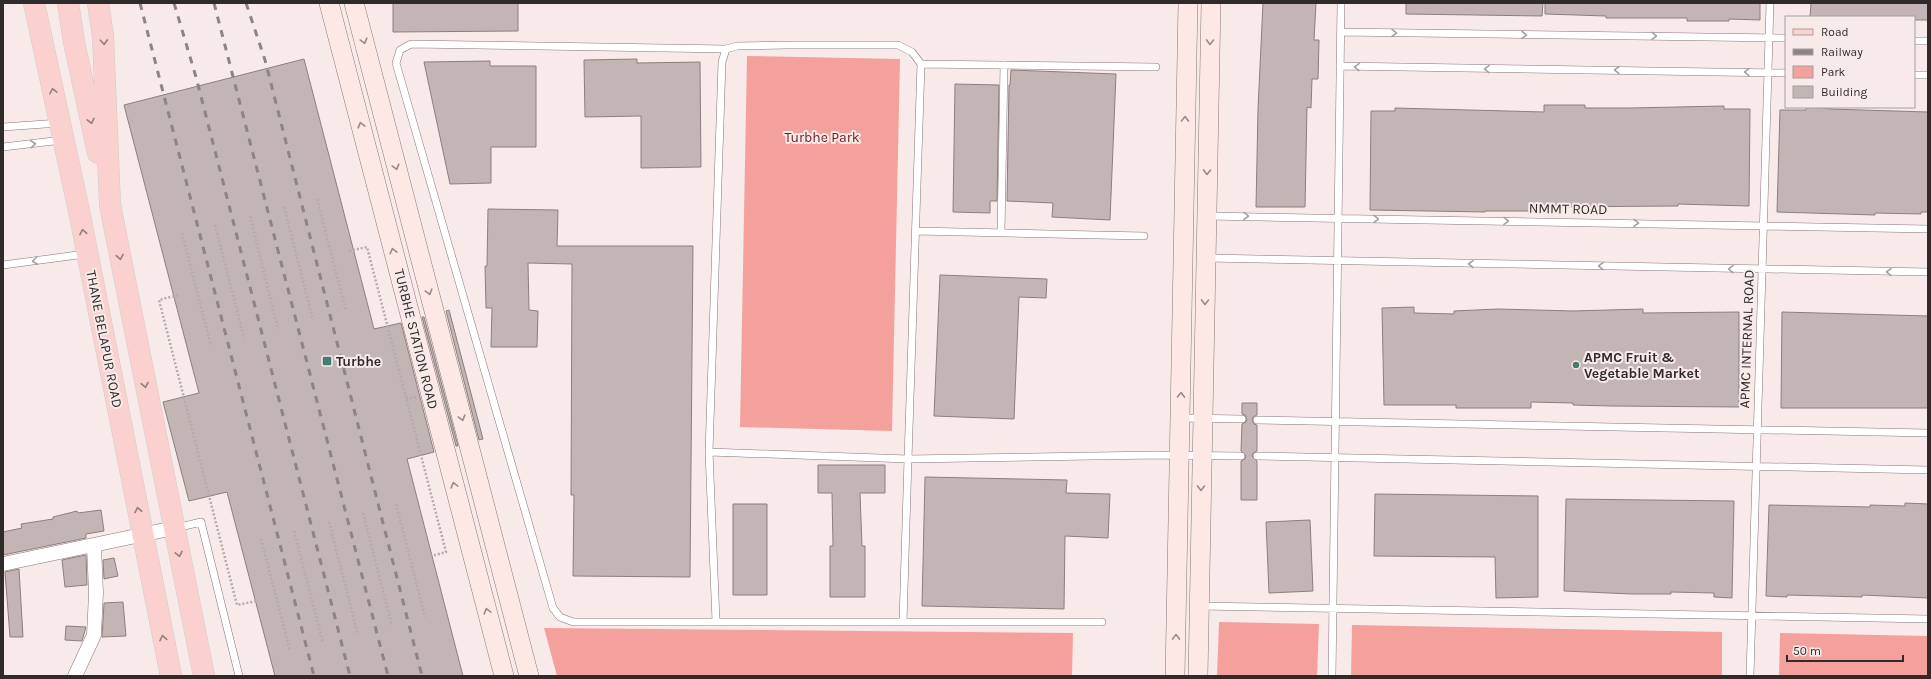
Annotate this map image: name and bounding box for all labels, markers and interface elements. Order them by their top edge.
legend [1785,16,1915,108]
text: Road [1821,25,1849,39]
one-way arrow [1391,29,1397,37]
one-way arrow [1521,30,1527,39]
one-way arrow [1651,32,1657,40]
one-way arrow [359,38,367,44]
one-way arrow [99,39,108,45]
one-way arrow [1206,39,1214,45]
text: Railway [1821,45,1863,59]
one-way arrow [1354,63,1360,71]
one-way arrow [1484,64,1490,73]
text: Park [1821,65,1846,79]
one-way arrow [1614,66,1620,74]
one-way arrow [1744,68,1750,76]
text: Building [1821,85,1868,99]
one-way arrow [50,88,58,94]
one-way arrow [1181,116,1189,122]
one-way arrow [87,118,95,124]
one-way arrow [357,122,366,129]
park label: Turbhe Park [784,129,860,146]
one-way arrow [30,139,36,148]
one-way arrow [391,163,400,170]
one-way arrow [1203,169,1212,175]
street label: NMMT ROAD [1529,200,1607,218]
one-way arrow [1243,212,1249,220]
one-way arrow [1373,215,1379,223]
one-way arrow [1503,217,1509,225]
one-way arrow [1633,219,1639,227]
one-way arrow [79,229,87,235]
one-way arrow [390,248,398,254]
one-way arrow [116,254,124,261]
one-way arrow [32,256,38,265]
one-way arrow [1468,259,1474,268]
one-way arrow [1598,262,1604,270]
one-way arrow [1728,264,1734,273]
street label: TURBHE STATION ROAD [390,267,442,411]
one-way arrow [1886,268,1892,276]
street label: THANE BELAPUR ROAD [82,269,126,409]
street label: APMC INTERNAL ROAD [1736,269,1758,409]
one-way arrow [424,289,433,296]
one-way arrow [1201,299,1209,305]
place label: APMC Fruit & Vegetable Market [1584,349,1700,382]
place label: Turbhe [336,353,381,370]
marker: Turbhe [321,355,333,367]
marker: APMC Fruit & Vegetable Market [1571,360,1581,370]
one-way arrow [141,382,149,388]
one-way arrow [1177,392,1185,398]
one-way arrow [457,415,465,421]
one-way arrow [450,482,459,489]
one-way arrow [1197,485,1205,491]
one-way arrow [134,507,143,513]
one-way arrow [174,551,182,557]
one-way arrow [483,608,491,614]
one-way arrow [1172,634,1180,640]
one-way arrow [160,635,168,641]
scale bar [1787,637,1903,663]
text: 50 m [1793,644,1821,658]

